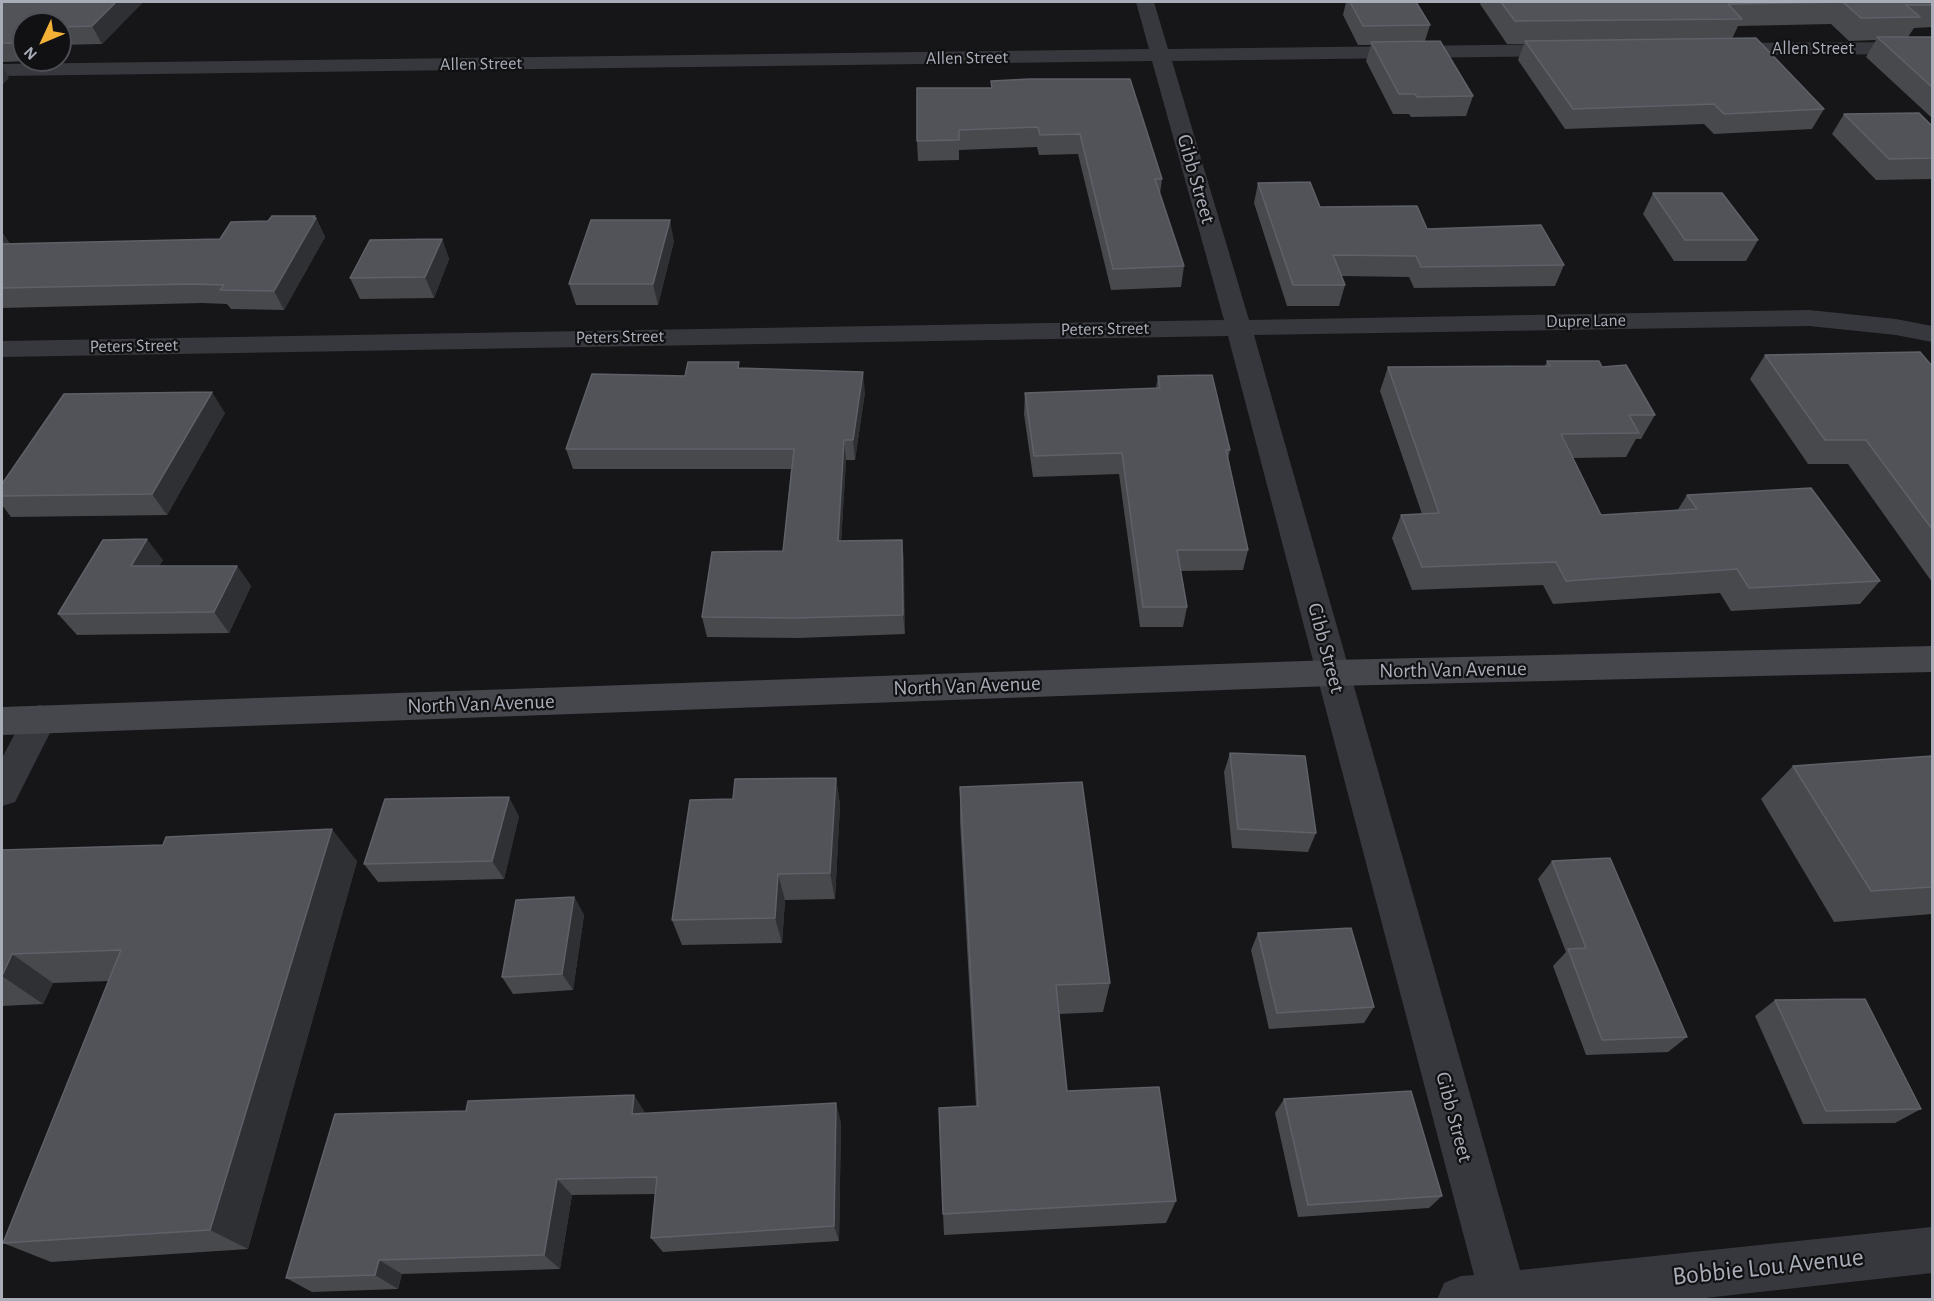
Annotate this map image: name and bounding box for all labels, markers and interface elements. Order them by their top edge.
north arrow [12,12,72,72]
street label: Allen Street [1772,38,1854,60]
text: N [21,44,40,63]
street label: Allen Street [926,46,1008,70]
street label: Allen Street [440,52,522,76]
street label: Gibb Street [1171,131,1221,227]
street label: Dupre Lane [1546,310,1626,332]
street label: Peters Street [1061,317,1149,341]
street label: Peters Street [576,325,664,349]
street label: Peters Street [90,334,178,358]
street label: Gibb Street [1302,600,1350,696]
street label: North Van Avenue [1379,656,1527,684]
street label: North Van Avenue [893,671,1041,701]
street label: North Van Avenue [407,689,555,719]
street label: Gibb Street [1430,1069,1478,1165]
street label: Bobbie Lou Avenue [1671,1241,1865,1293]

